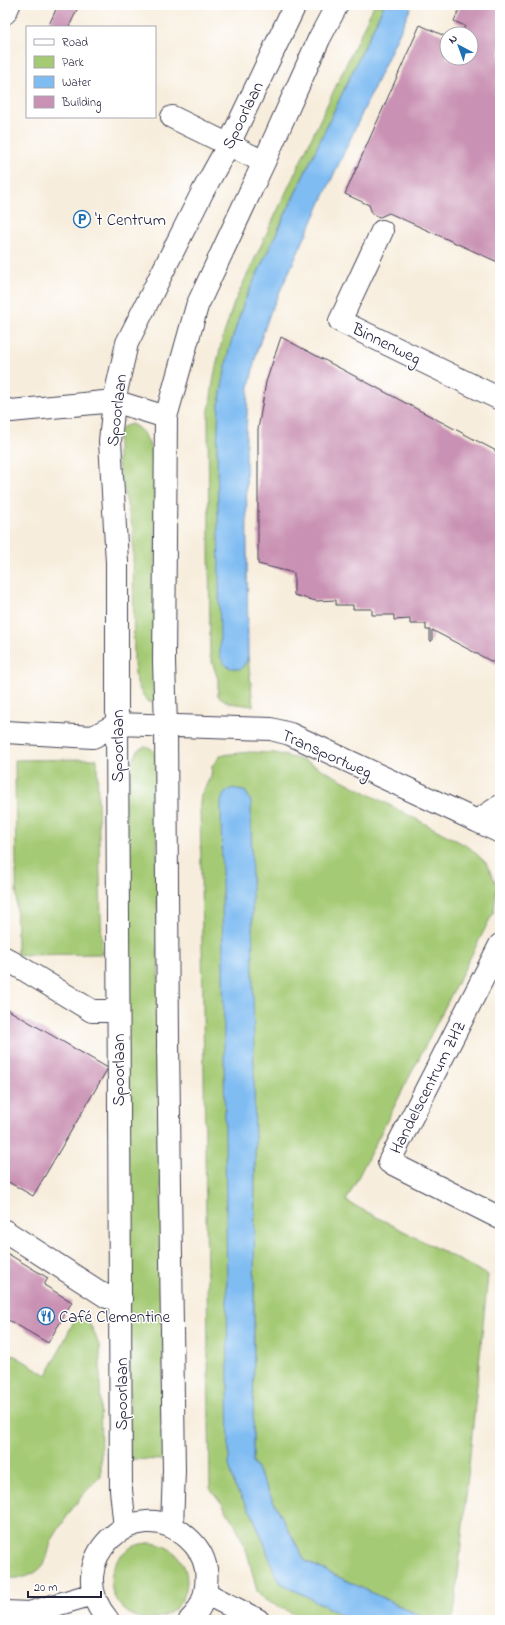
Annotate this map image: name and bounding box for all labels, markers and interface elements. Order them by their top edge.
legend [26,26,156,118]
north arrow [439,26,479,66]
text: N [445,31,461,48]
text: Road [62,34,88,52]
text: Park [62,54,84,72]
text: Water [62,74,91,92]
street label: Spoorlaan [216,77,271,154]
text: Building [61,94,101,113]
place label: 't Centrum [95,208,166,233]
parking icon: 't Centrum [72,209,92,229]
street label: Binnenweg [346,317,425,374]
street label: Spoorlaan [101,373,134,448]
street label: Spoorlaan [106,710,131,782]
street label: Transportweg [276,723,376,787]
street label: Handelscentrum ZHZ [384,1017,473,1159]
street label: Spoorlaan [107,1034,132,1106]
place label: Café Clementine [59,1305,170,1330]
restaurant icon: Café Clementine [36,1306,56,1326]
street label: Spoorlaan [110,1358,135,1430]
scale bar [28,1573,101,1599]
text: 20 m [34,1579,57,1597]

